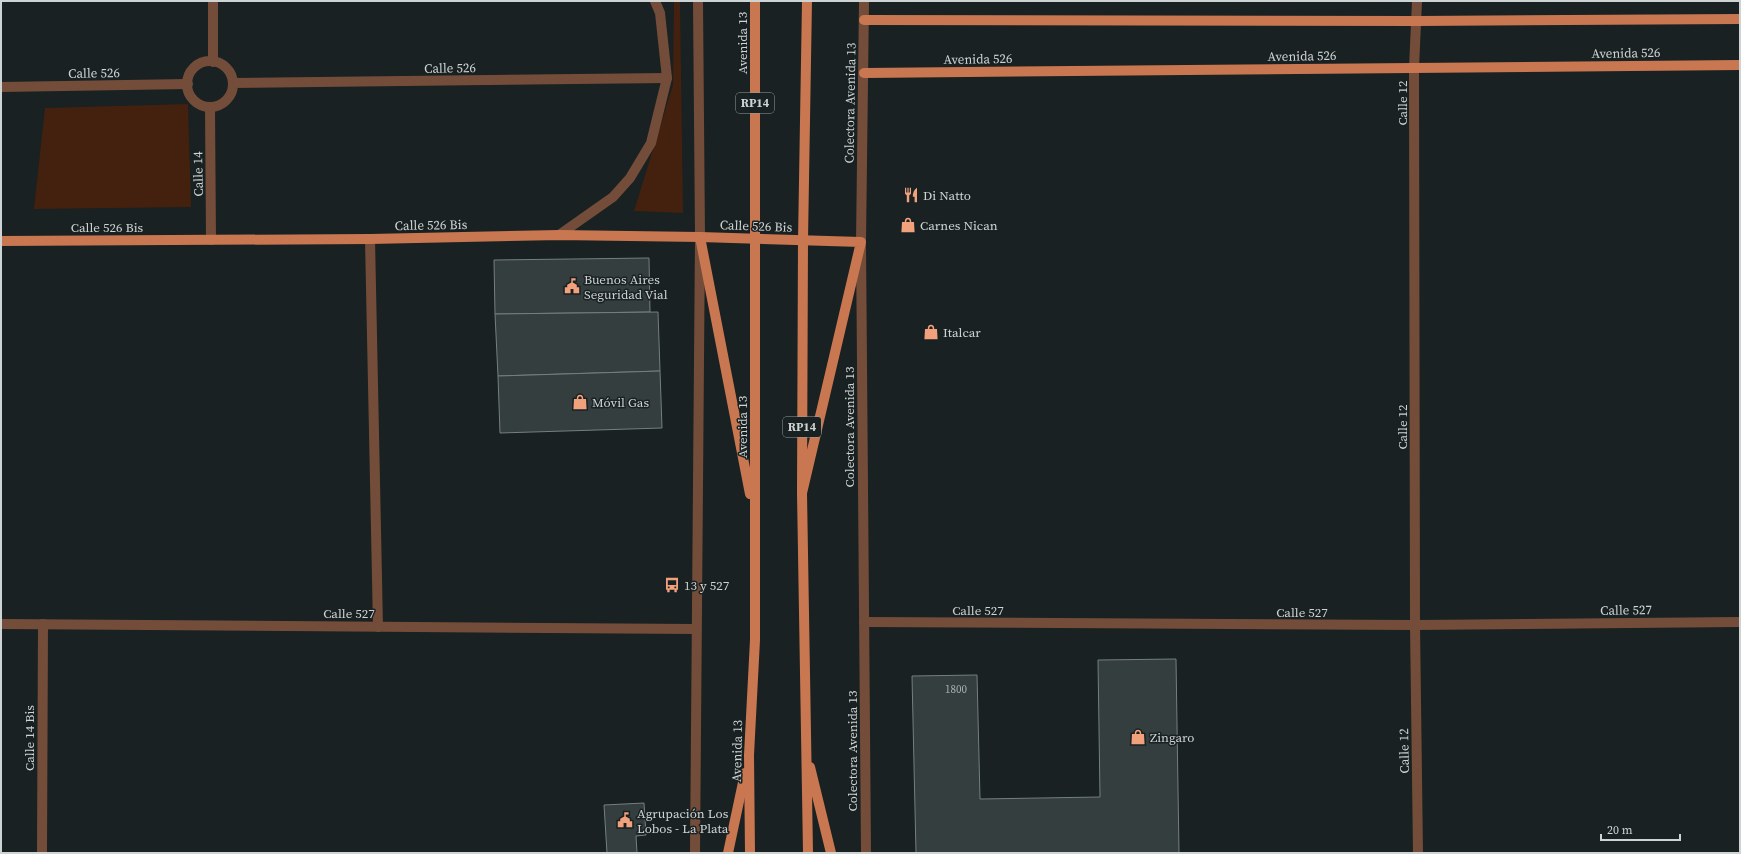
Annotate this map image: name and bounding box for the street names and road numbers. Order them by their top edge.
street label: Avenida 13 [734,12,751,74]
street label: Colectora Avenida 13 [840,42,860,164]
street label: Avenida 526 [1591,44,1661,62]
street label: Avenida 526 [1267,47,1337,65]
street label: Avenida 526 [943,50,1013,68]
street label: Calle 526 [424,59,476,77]
street label: Calle 526 [68,64,120,82]
street label: Calle 12 [1394,80,1411,126]
road number: RP14 [736,93,774,113]
street label: Calle 14 [189,151,207,197]
street label: Calle 526 Bis [395,216,468,234]
street label: Calle 526 Bis [719,216,793,236]
street label: Calle 526 Bis [71,219,144,236]
street label: Colectora Avenida 13 [841,367,858,487]
street label: Avenida 13 [734,396,751,458]
street label: Calle 12 [1394,404,1411,450]
road number: RP14 [783,417,821,437]
street label: Calle 527 [1600,601,1653,619]
street label: Calle 527 [952,602,1004,619]
street label: Calle 527 [1276,604,1328,621]
street label: Calle 527 [323,605,375,622]
street label: Colectora Avenida 13 [844,691,861,811]
street label: Calle 14 Bis [21,705,38,771]
street label: Avenida 13 [728,720,746,782]
street label: Calle 12 [1395,728,1413,774]

